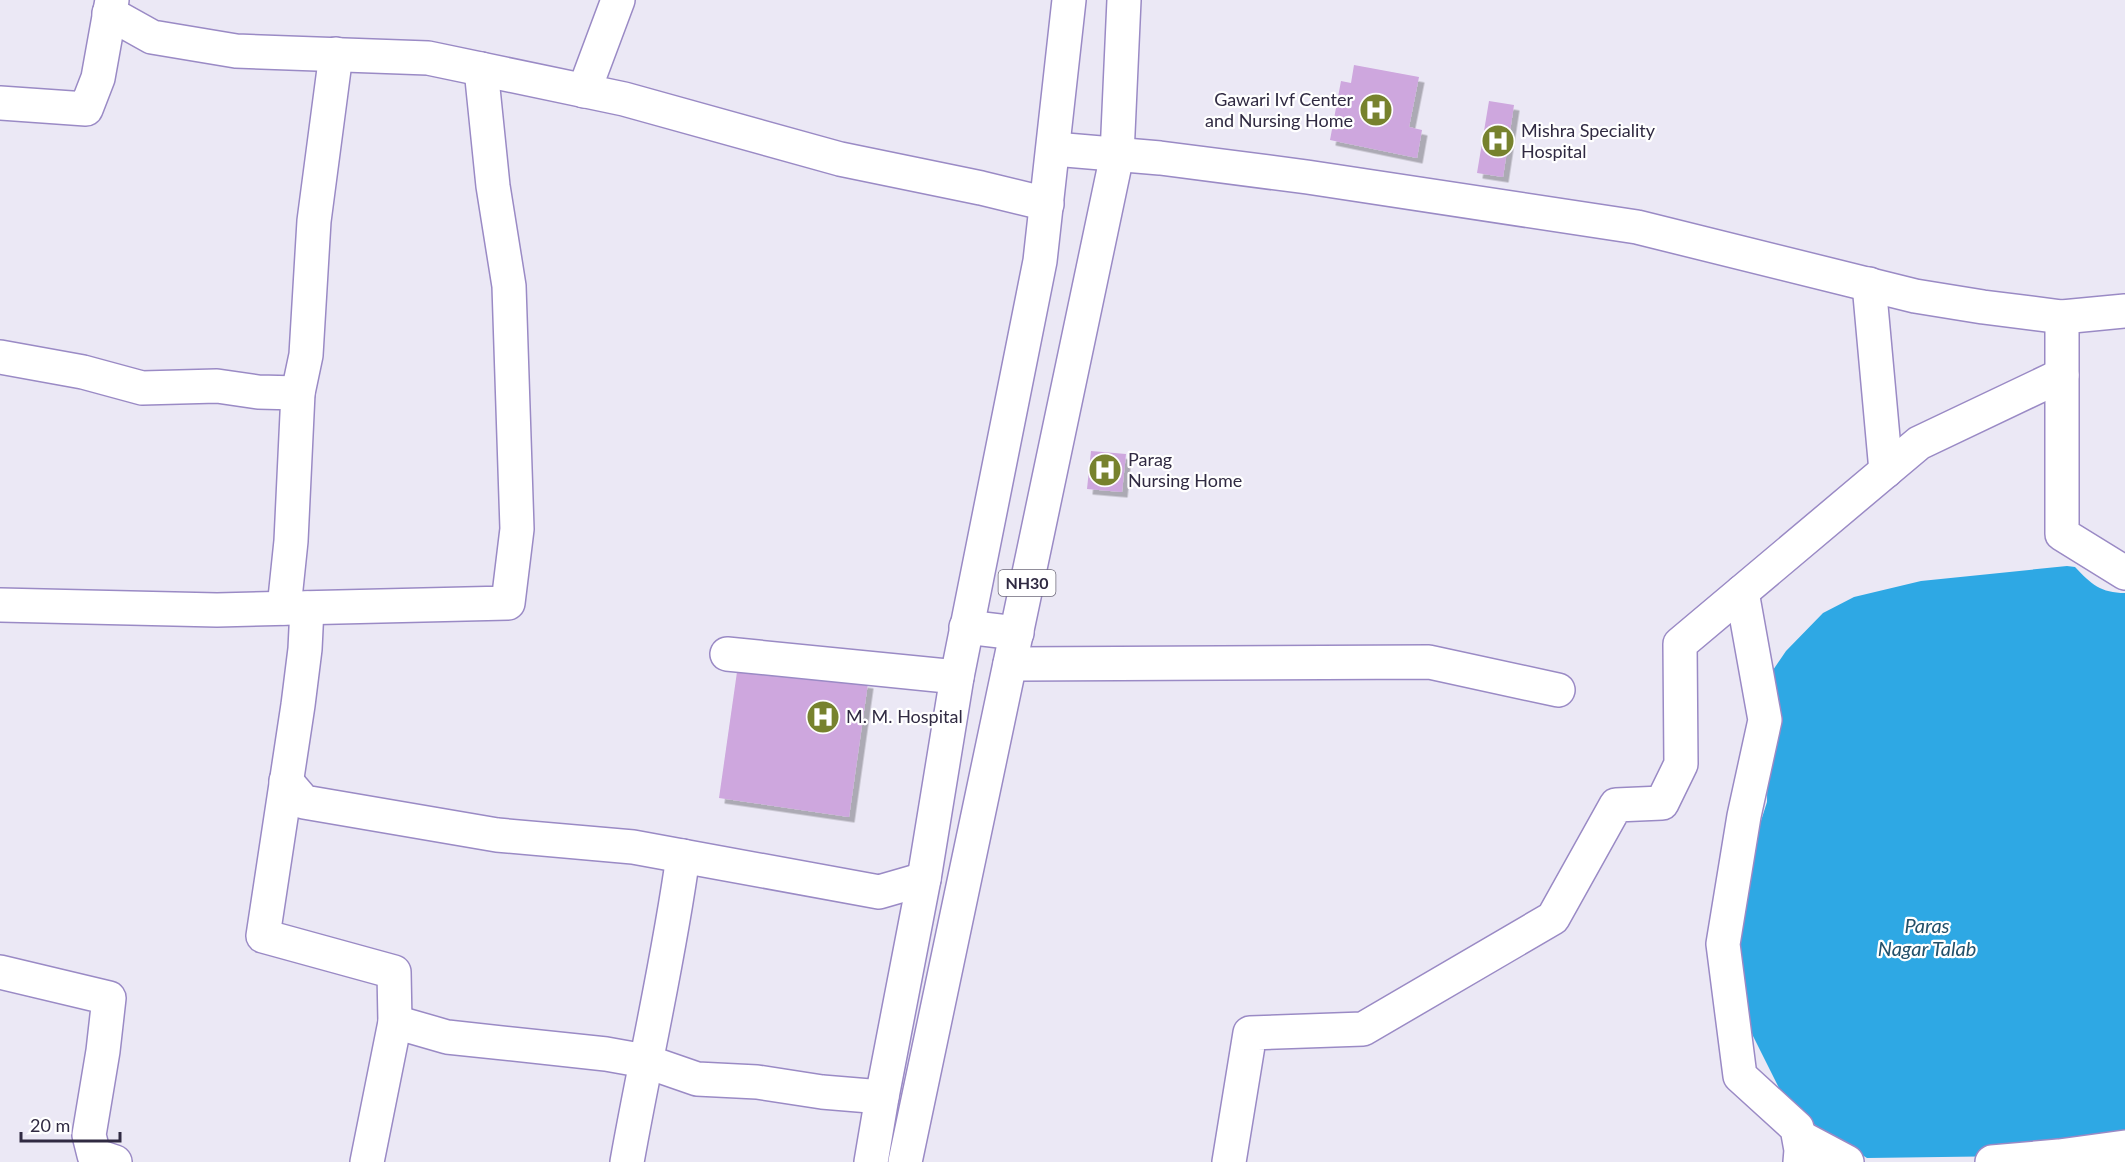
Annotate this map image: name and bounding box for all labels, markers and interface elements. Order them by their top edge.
place label: Gawari Ivf Center and Nursing Home [1205,88,1353,131]
hospital icon: Gawari Ivf Center and Nursing Home [1358,92,1394,128]
place label: Mishra Speciality Hospital [1521,119,1656,162]
hospital icon: Mishra Speciality Hospital [1480,123,1516,159]
place label: Parag Nursing Home [1128,448,1242,491]
hospital icon: Parag Nursing Home [1087,452,1123,488]
road number: NH30 [998,570,1056,596]
hospital icon: M. M. Hospital [805,699,841,735]
place label: M. M. Hospital [846,705,963,727]
water label: Paras Nagar Talab [1878,913,1976,960]
scale bar [21,1105,120,1143]
text: 20 m [30,1114,70,1136]

